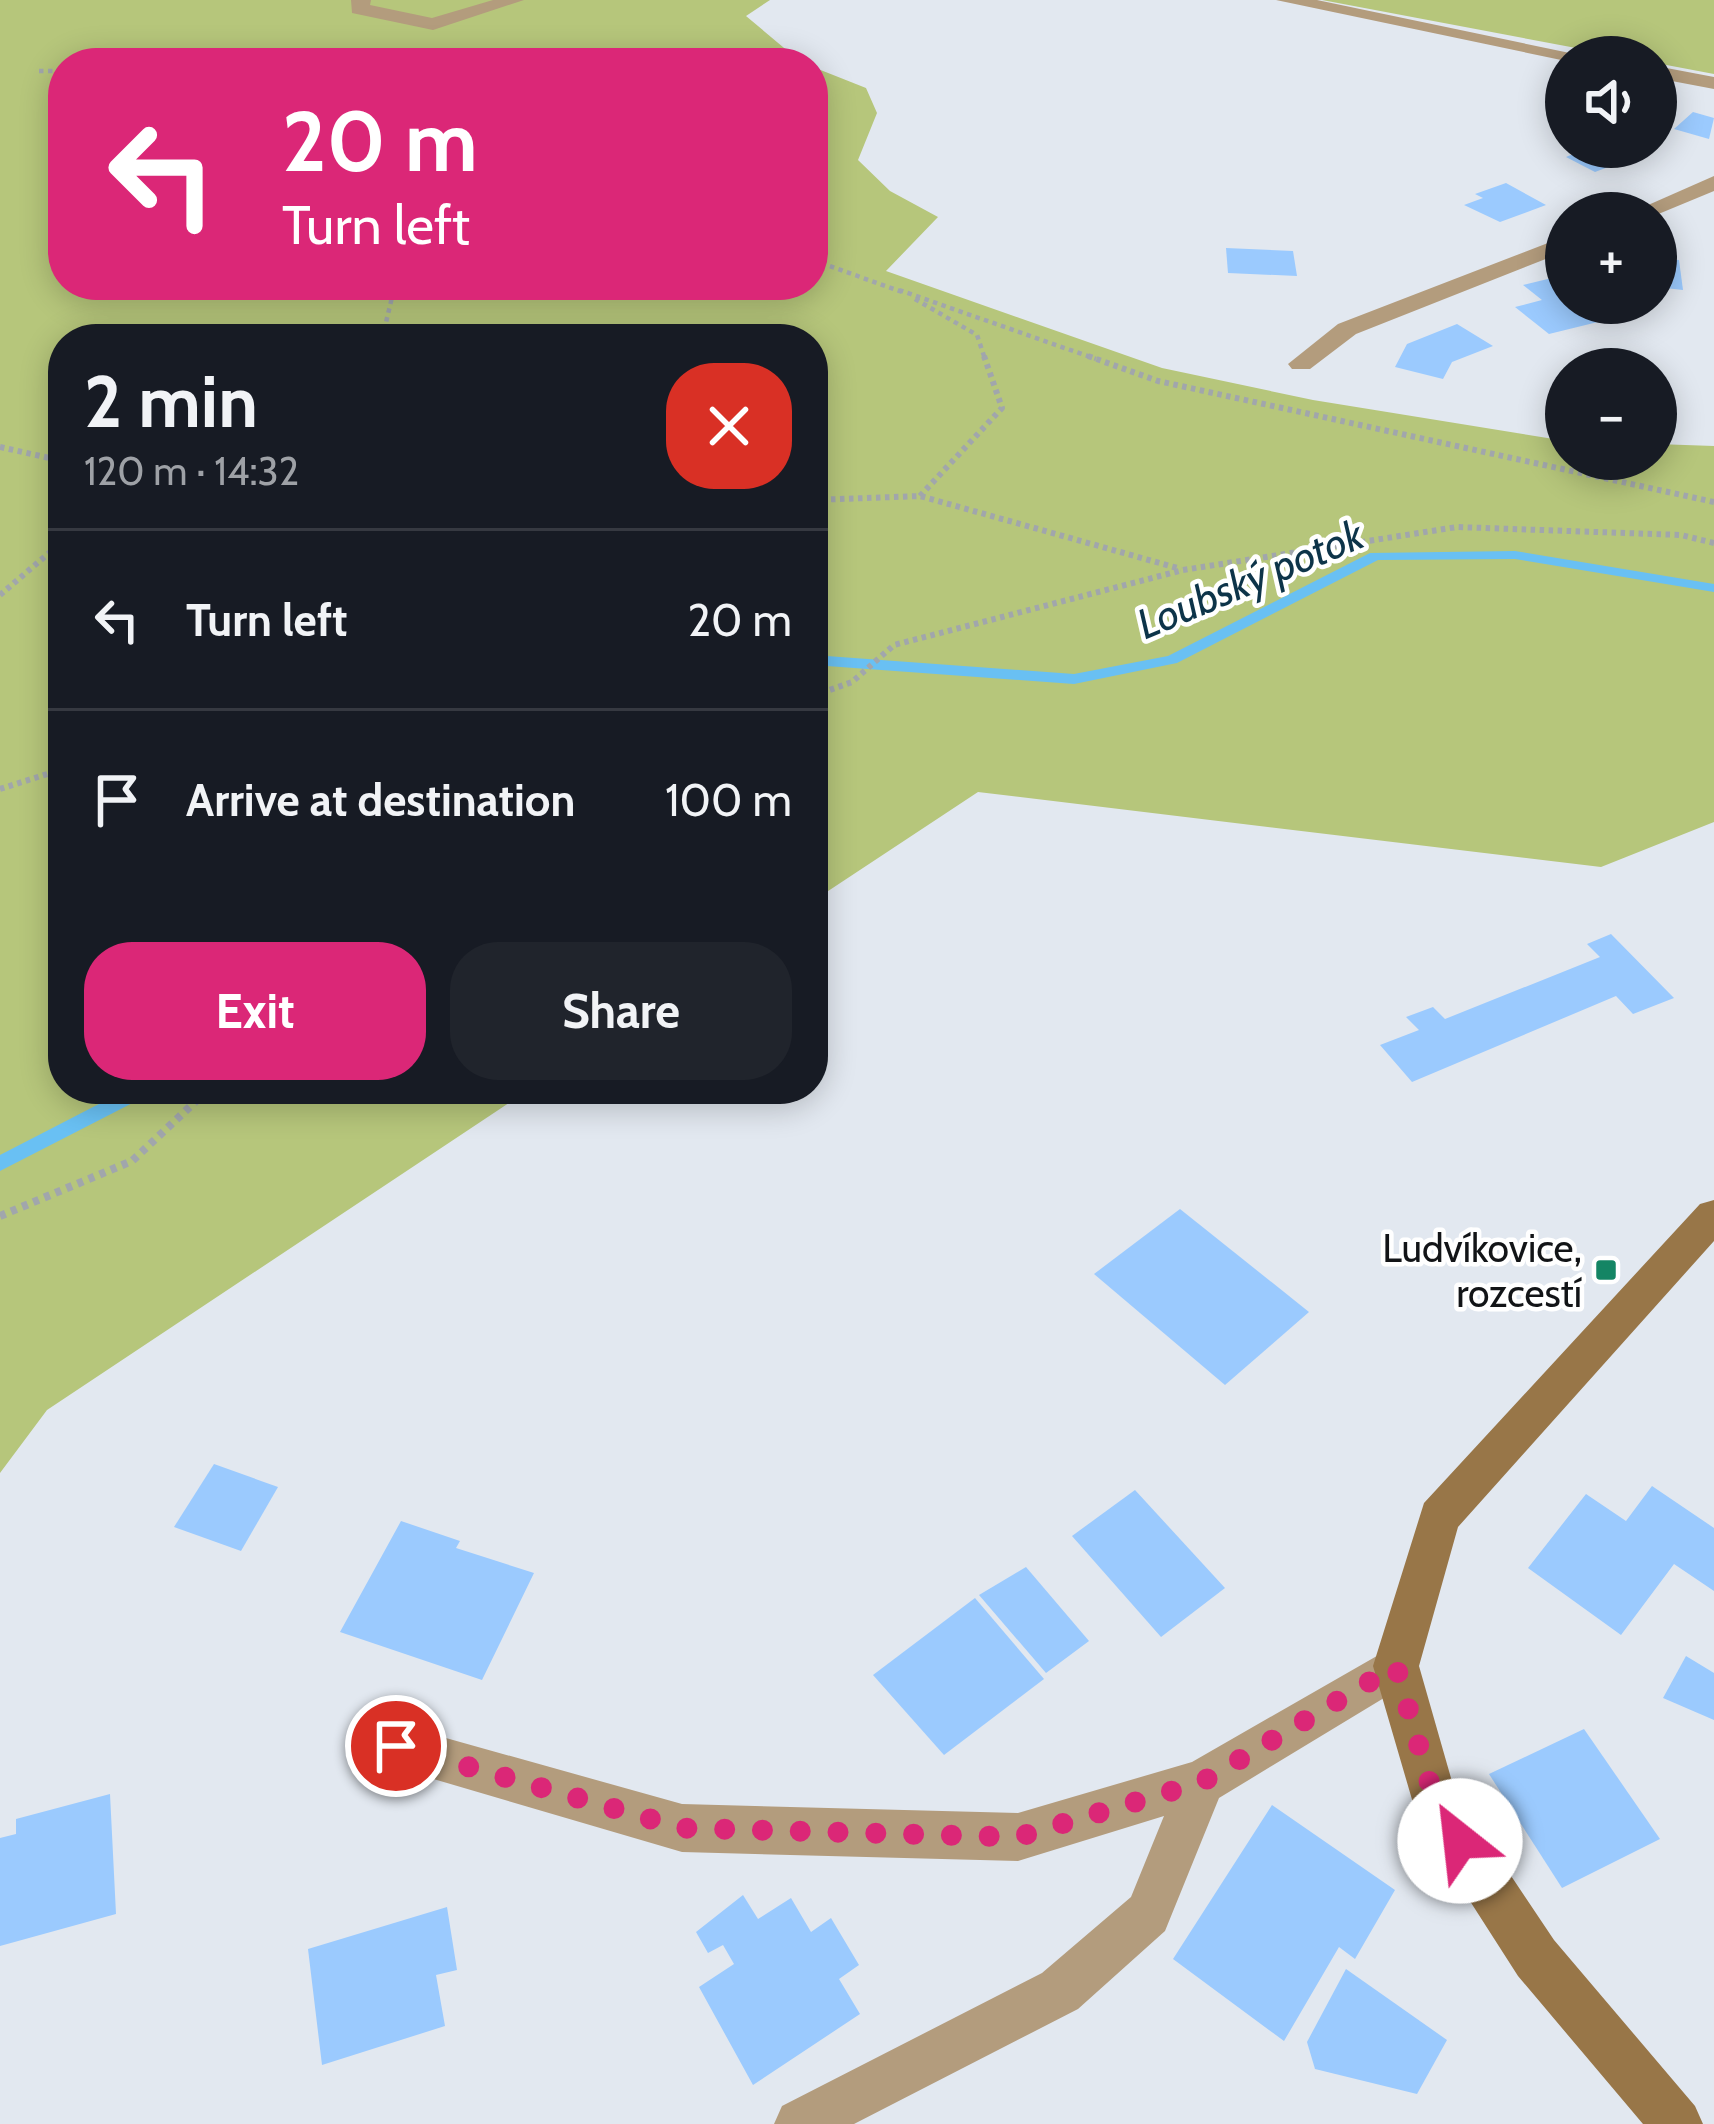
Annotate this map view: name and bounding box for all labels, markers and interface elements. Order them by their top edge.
map controls [1545,36,1677,480]
button: sound [1545,36,1677,168]
text: 20 m [282,90,478,192]
icon: left [84,96,240,252]
text: Turn left [282,192,470,258]
button: + [1545,192,1677,324]
button: − [1545,348,1677,480]
text: 2 min [84,358,258,445]
button: close [666,363,792,489]
text: 120 m · 14:32 [84,447,299,495]
water label: Loubský potok [1129,508,1372,650]
icon: left [84,587,150,653]
text: Turn left [186,593,348,647]
text: 20 m [687,593,792,647]
icon: arrive [84,767,150,833]
text: Arrive at destination [186,773,575,827]
text: 100 m [665,773,792,827]
button: Exit [84,942,426,1080]
button: Share [450,942,792,1080]
place label: Ludvíkovice, rozcestí [1382,1224,1582,1317]
marker: Ludvíkovice, rozcestí [1593,1257,1619,1283]
pin [345,1695,447,1797]
icon: arrive [363,1713,429,1779]
position arrow [1397,1778,1523,1904]

